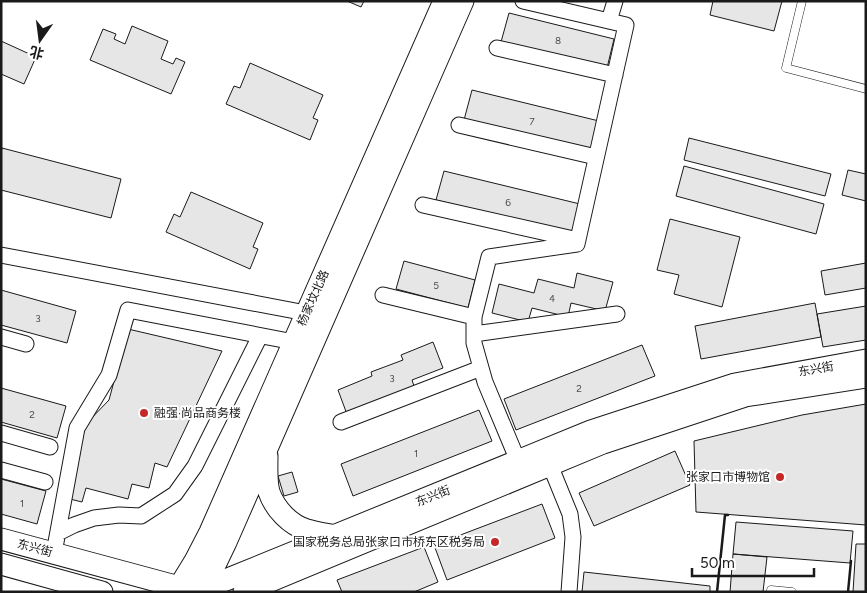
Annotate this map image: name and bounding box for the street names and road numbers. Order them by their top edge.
street label: 杨家坟北路 [294,268,332,328]
street label: 东兴街 [797,359,835,379]
street label: 东兴街 [414,483,452,509]
street label: 东兴街 [16,537,54,559]

